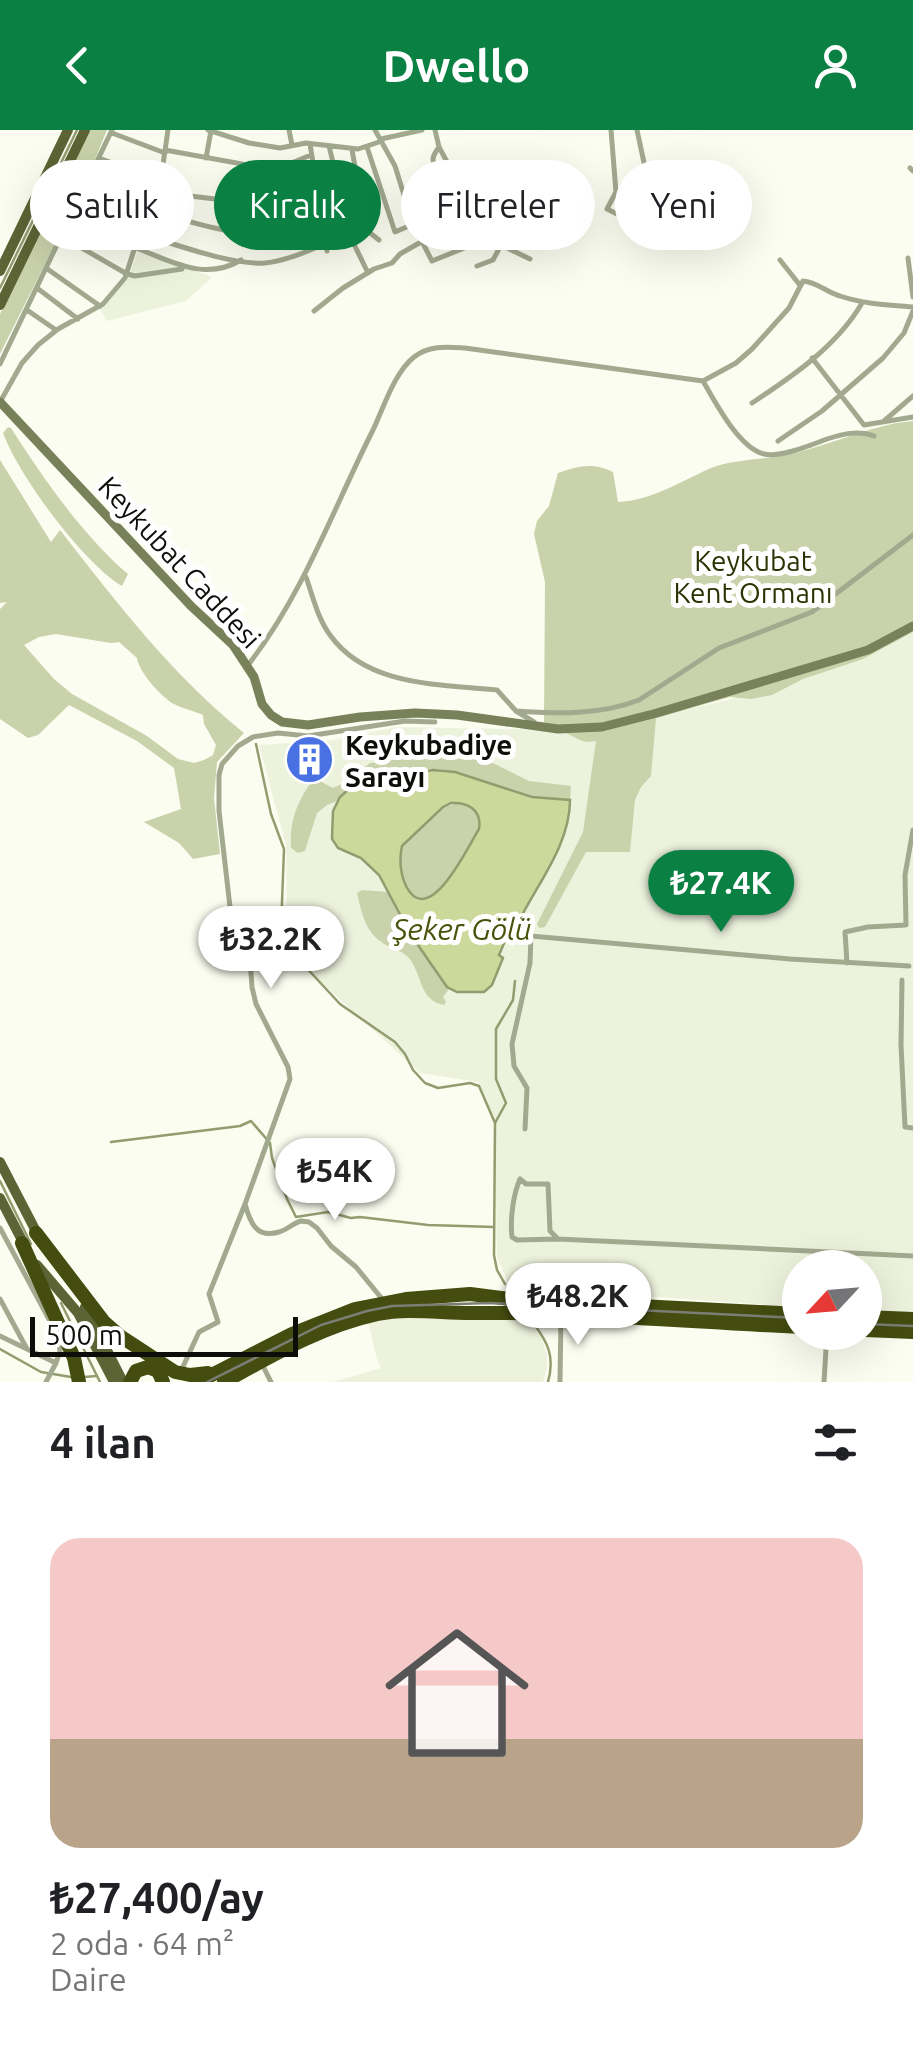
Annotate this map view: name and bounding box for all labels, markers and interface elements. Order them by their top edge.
icon: back [50,38,105,93]
icon: person [808,38,863,93]
text: Dwello [383,40,530,91]
chip: Satılık [30,160,194,250]
chip: Kiralık [214,160,381,250]
chip: Filtreler [401,160,595,250]
chip: Yeni [615,160,752,250]
street label: Keykubat Caddesi [93,470,267,654]
park label: Keykubat Kent Ormanı [673,545,833,608]
place label: Keykubadiye Sarayı [345,729,512,792]
building icon: Keykubadiye Sarayı [284,734,336,786]
pin: ₺27.4K [640,850,802,935]
text: ₺27.4K [670,864,772,900]
pin: ₺32.2K [190,906,352,991]
water label: Şeker Gölü [391,912,532,946]
text: ₺32.2K [220,920,322,956]
pin: ₺54K [276,1138,394,1223]
text: ₺54K [297,1152,373,1188]
north arrow [782,1250,882,1350]
map controls [782,1250,882,1350]
pin: ₺48.2K [497,1263,659,1348]
text: ₺48.2K [527,1277,629,1313]
scale bar [30,1312,298,1356]
text: 500 m [45,1319,123,1350]
icon: filters [808,1415,863,1470]
text: 4 ilan [50,1419,156,1466]
icon: home [367,1603,547,1783]
text: ₺27,400/ay [50,1874,264,1921]
text: 2 oda · 64 m² [50,1925,234,1961]
text: Daire [50,1961,127,1997]

